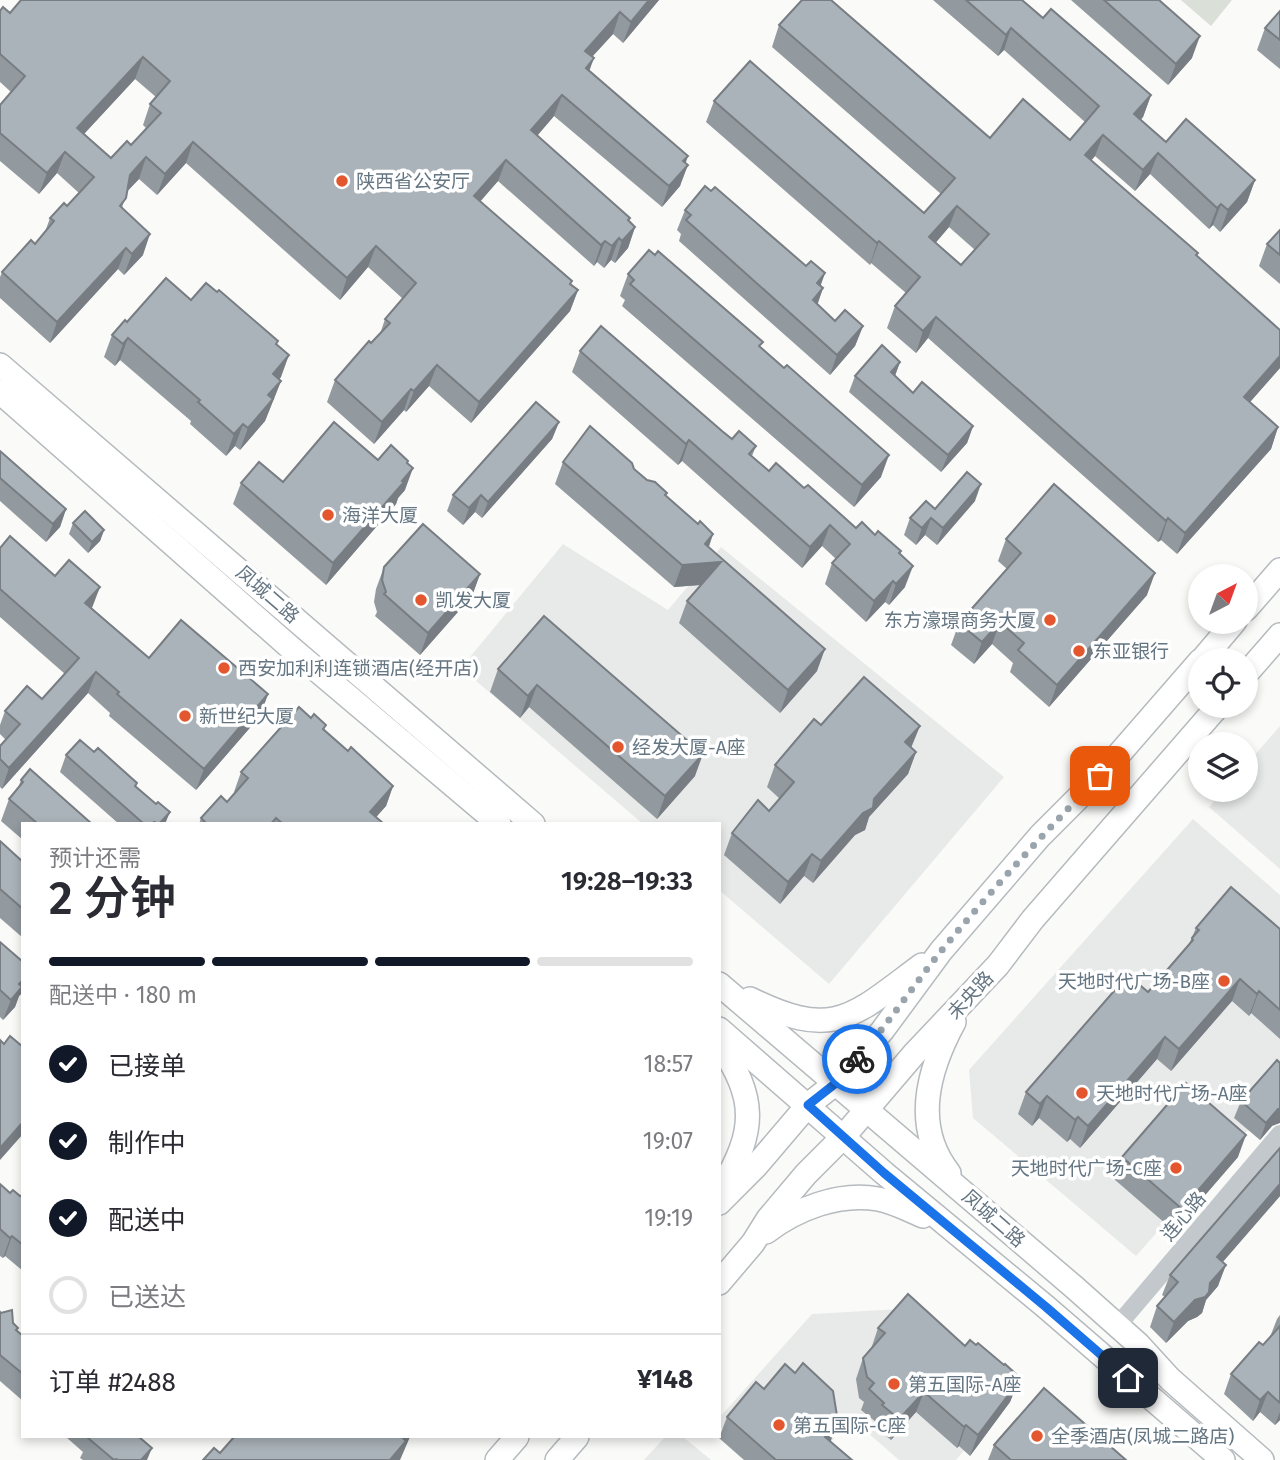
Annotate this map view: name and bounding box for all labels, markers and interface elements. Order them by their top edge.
place label: 陕西省公安厅 [356,170,470,193]
marker: 陕西省公安厅 [334,173,350,189]
place label: 海洋大厦 [342,504,418,527]
marker: 海洋大厦 [320,507,336,523]
street label: 凤城二路 [231,561,304,628]
north arrow [1188,564,1258,634]
map controls [1188,564,1258,802]
place label: 凯发大厦 [435,589,511,612]
marker: 凯发大厦 [413,592,429,608]
place label: 东方濠璟商务大厦 [884,609,1036,632]
marker: 东方濠璟商务大厦 [1042,612,1058,628]
place label: 东亚银行 [1093,640,1169,663]
marker: 东亚银行 [1071,643,1087,659]
button: locate [1188,648,1258,718]
place label: 西安加利利连锁酒店(经开店) [238,657,478,680]
marker: 西安加利利连锁酒店(经开店) [216,660,232,676]
place label: 新世纪大厦 [199,705,294,728]
marker: 新世纪大厦 [177,708,193,724]
button: layers [1188,732,1258,802]
place label: 经发大厦-A座 [632,736,746,759]
marker: 经发大厦-A座 [610,739,626,755]
pin [1070,746,1130,806]
icon: bag [1081,757,1119,795]
text: 预计还需 [49,844,141,872]
text: 19:28–19:33 [561,866,693,897]
text: 2 分钟 [49,871,176,926]
street label: 未央路 [943,967,998,1024]
place label: 天地时代广场-B座 [1058,970,1210,993]
marker: 天地时代广场-B座 [1216,973,1232,989]
text: 配送中 · 180 m [49,981,197,1009]
courier [822,1024,892,1094]
icon: bike [838,1040,876,1078]
icon: check [49,1045,87,1083]
text: 18:57 [644,1050,693,1078]
text: 已接单 [108,1051,186,1082]
place label: 天地时代广场-A座 [1096,1082,1248,1105]
marker: 天地时代广场-A座 [1074,1085,1090,1101]
icon: check [49,1122,87,1160]
text: 19:07 [643,1127,693,1155]
text: 制作中 [108,1128,186,1159]
place label: 天地时代广场-C座 [1011,1157,1162,1180]
marker: 天地时代广场-C座 [1168,1160,1184,1176]
street label: 凤城二路 [957,1185,1030,1252]
street label: 连心路 [1156,1187,1211,1246]
icon: check [49,1199,87,1237]
text: 19:19 [644,1204,693,1232]
text: 配送中 [108,1205,186,1236]
text: 已送达 [108,1282,186,1313]
pin [1098,1348,1158,1408]
icon: home [1109,1359,1147,1397]
text: ¥148 [637,1364,693,1395]
text: 订单 #2488 [49,1367,176,1398]
place label: 第五国际-A座 [908,1373,1022,1396]
marker: 第五国际-A座 [886,1376,902,1392]
place label: 第五国际-C座 [793,1414,906,1437]
marker: 第五国际-C座 [771,1417,787,1433]
place label: 全季酒店(凤城二路店) [1051,1425,1234,1448]
marker: 全季酒店(凤城二路店) [1029,1428,1045,1444]

